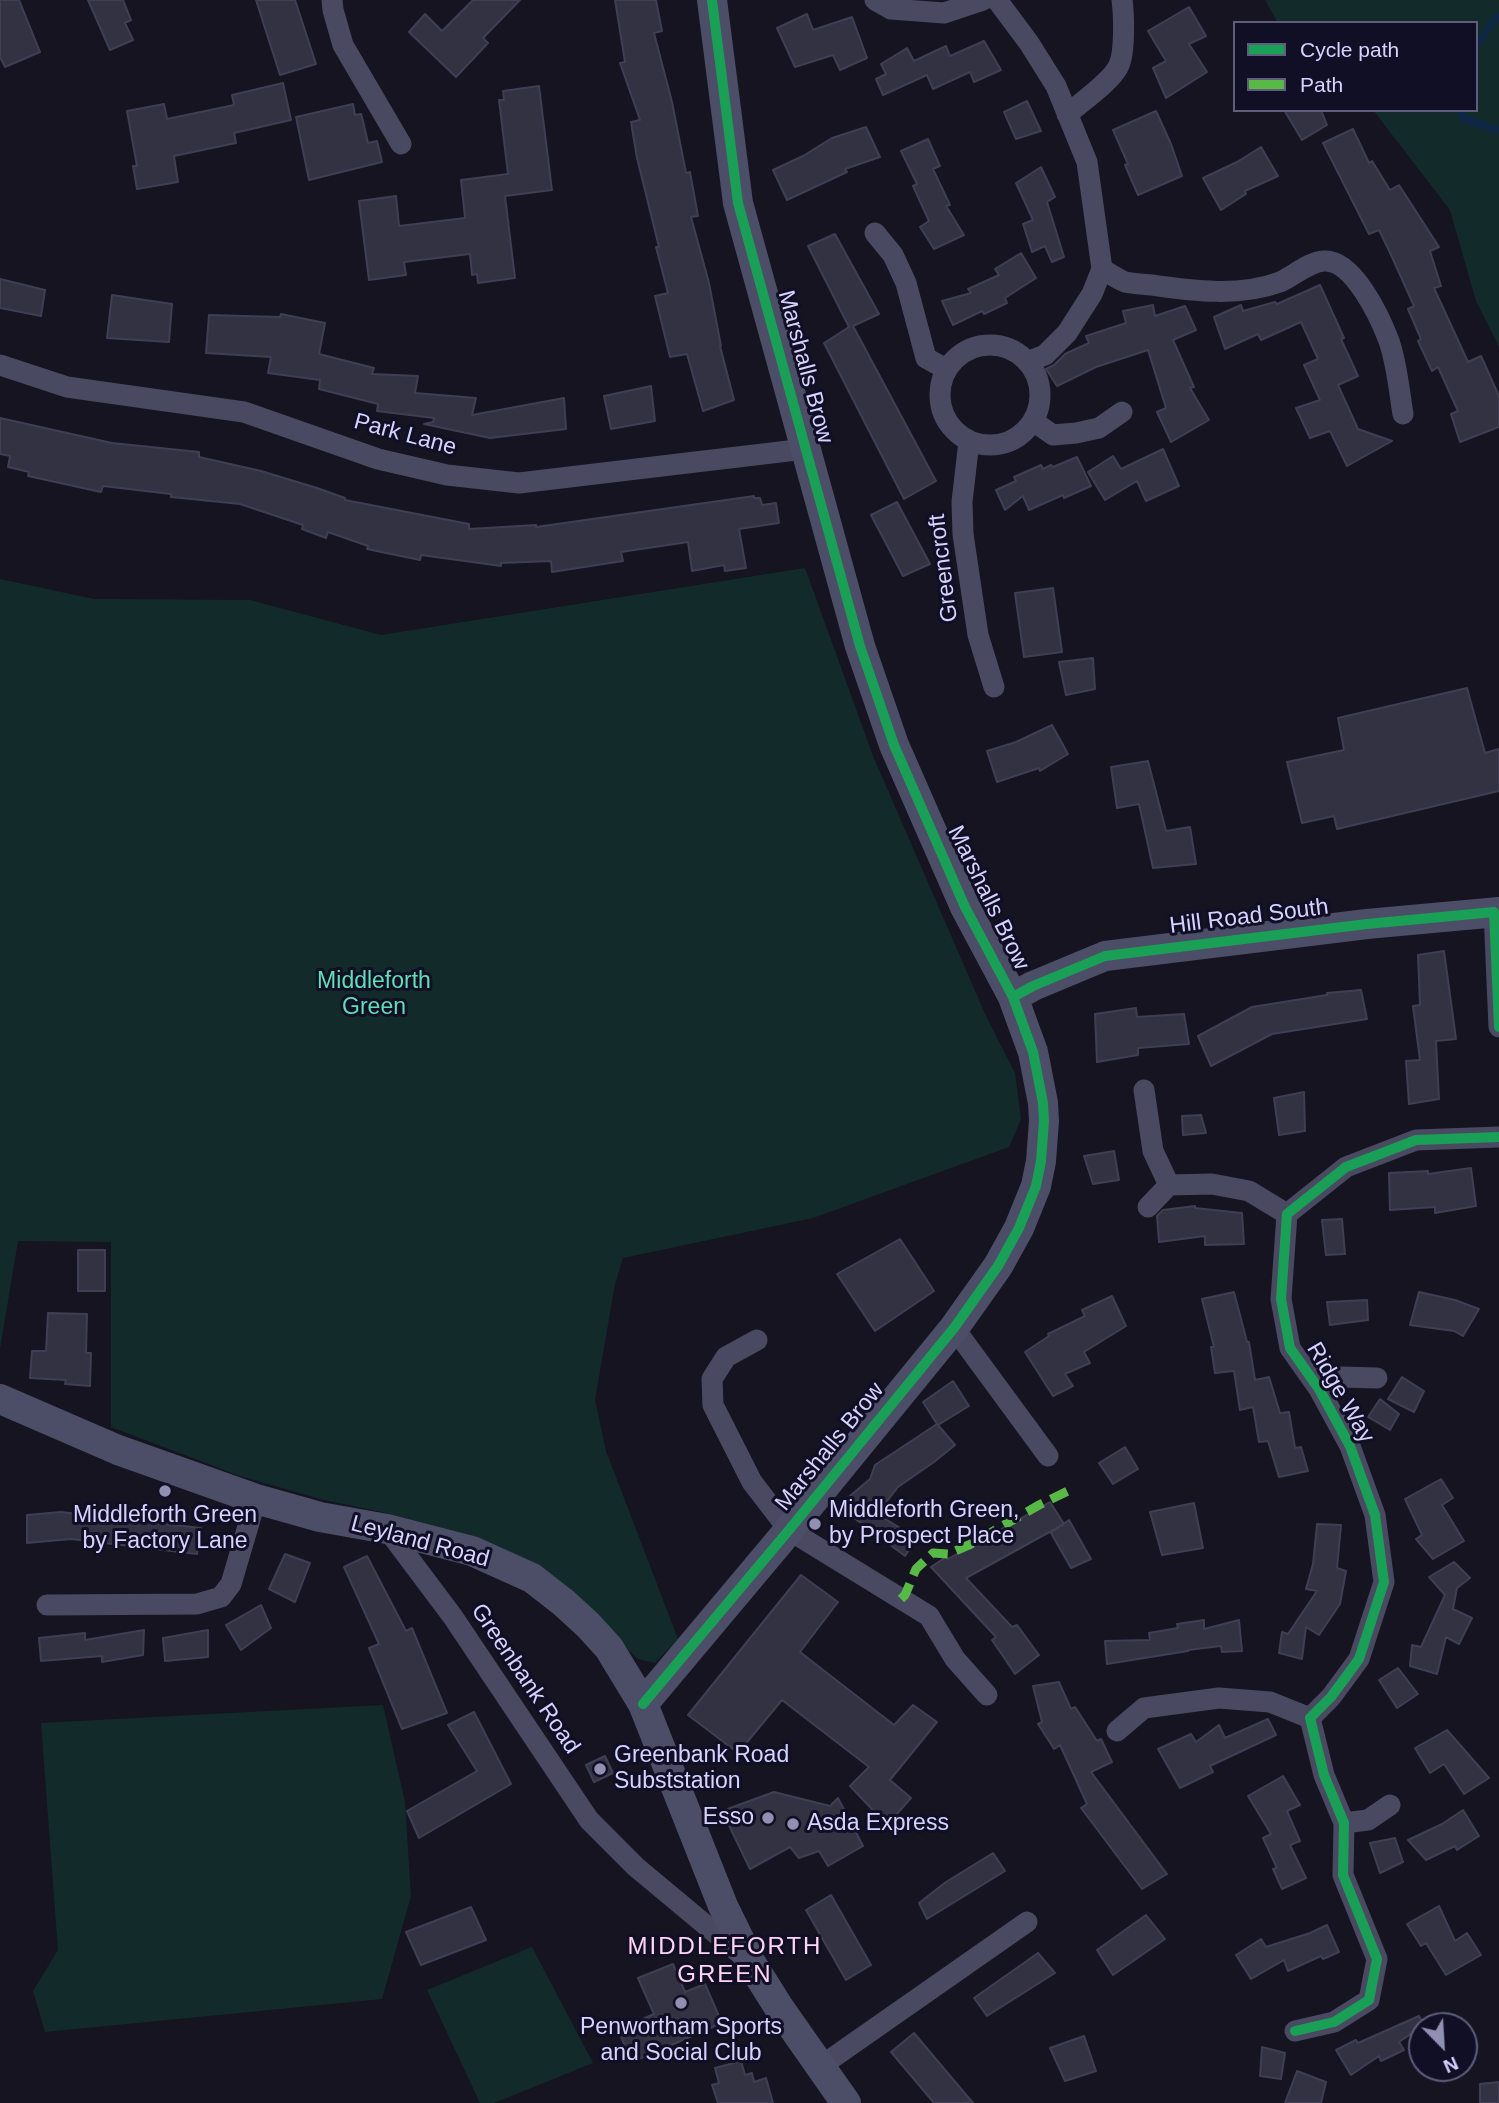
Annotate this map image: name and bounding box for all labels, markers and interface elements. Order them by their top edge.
legend [1233,21,1478,112]
text: Cycle path [1300,38,1399,61]
text: Path [1300,73,1343,96]
street label: Marshalls Brow [771,288,839,446]
street label: Park Lane [351,408,459,462]
street label: Greencroft [924,512,964,624]
street label: Marshalls Brow [941,821,1035,975]
street label: Hill Road South [1168,894,1330,940]
park label: Middleforth Green [317,968,431,1022]
street label: Ridge Way [1300,1338,1380,1448]
street label: Marshalls Brow [770,1377,890,1517]
marker: Middleforth Green by Factory Lane [157,1483,173,1499]
place label: Middleforth Green, by Prospect Place [829,1497,1019,1551]
place label: Middleforth Green by Factory Lane [73,1502,257,1556]
street label: Leyland Road [348,1510,492,1574]
marker: Middleforth Green, by Prospect Place [807,1516,823,1532]
street label: Greenbank Road [465,1599,585,1759]
place label: Greenbank Road Subststation [614,1742,789,1796]
marker: Greenbank Road Subststation [592,1761,608,1777]
place label: Esso [703,1804,754,1832]
marker: Esso [760,1810,776,1826]
place label: Asda Express [807,1810,949,1838]
marker: Asda Express [785,1816,801,1832]
district label: MIDDLEFORTH GREEN [629,1933,821,1989]
marker: Penwortham Sports and Social Club [673,1995,689,2011]
north arrow [1408,2012,1478,2082]
place label: Penwortham Sports and Social Club [580,2014,782,2068]
text: N [1440,2052,1461,2077]

